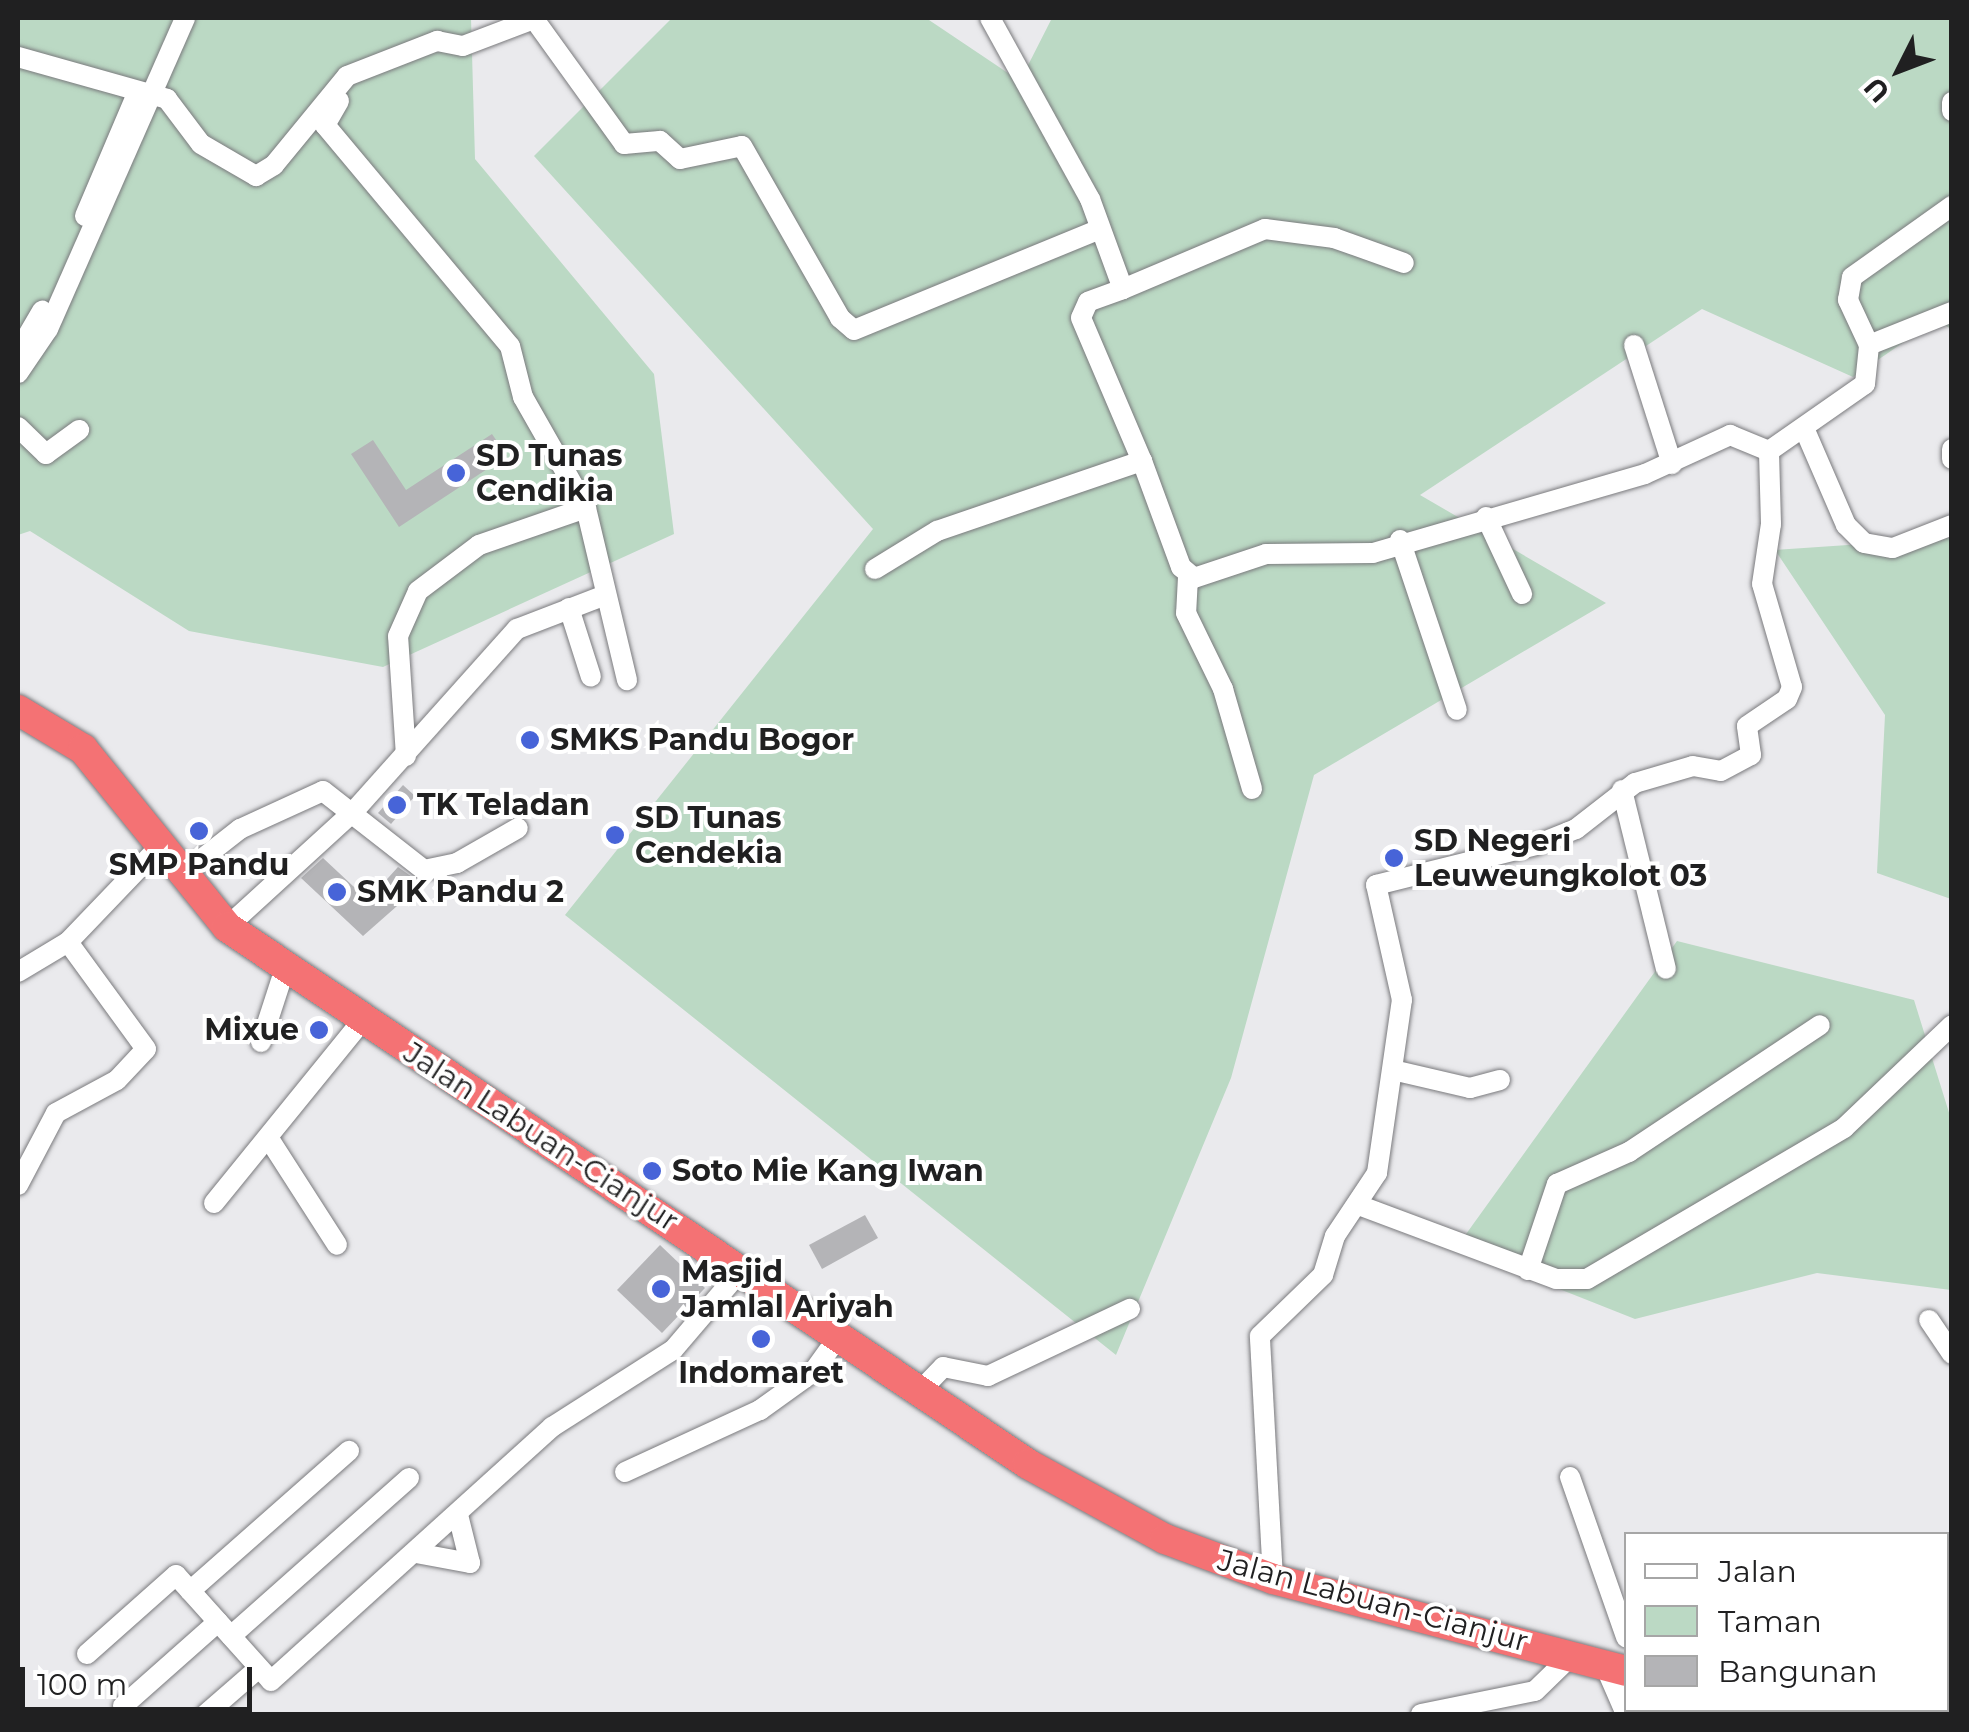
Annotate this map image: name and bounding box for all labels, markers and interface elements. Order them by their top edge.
north arrow [1849,20,1949,120]
text: U [1857,71,1897,110]
place label: SD Tunas Cendikia [476,438,622,508]
marker: SD Tunas Cendikia [445,462,467,484]
place label: SMKS Pandu Bogor [550,722,854,758]
marker: SMKS Pandu Bogor [519,729,541,751]
place label: TK Teladan [417,787,590,823]
marker: TK Teladan [386,794,408,816]
place label: SD Tunas Cendekia [635,800,783,870]
marker: SMP Pandu [188,820,210,842]
place label: SD Negeri Leuweungkolot 03 [1414,823,1707,894]
marker: SD Tunas Cendekia [604,824,626,846]
place label: SMP Pandu [109,847,289,883]
marker: SD Negeri Leuweungkolot 03 [1383,847,1405,869]
place label: SMK Pandu 2 [357,874,564,910]
marker: SMK Pandu 2 [326,881,348,903]
place label: Mixue [204,1012,299,1048]
marker: Mixue [308,1019,330,1041]
street label: Jalan Labuan-Cianjur [397,1035,685,1239]
place label: Soto Mie Kang Iwan [672,1153,984,1189]
marker: Soto Mie Kang Iwan [641,1160,663,1182]
place label: Masjid Jamlal Ariyah [681,1254,894,1324]
marker: Masjid Jamlal Ariyah [650,1278,672,1300]
marker: Indomaret [750,1328,772,1350]
place label: Indomaret [678,1355,844,1391]
legend [1624,1532,1949,1712]
street label: Jalan Labuan-Cianjur [1214,1542,1532,1660]
text: Jalan [1718,1553,1797,1590]
text: Taman [1718,1603,1822,1640]
scale bar [25,1647,258,1709]
text: Bangunan [1718,1653,1878,1690]
text: 100 m [37,1666,127,1703]

